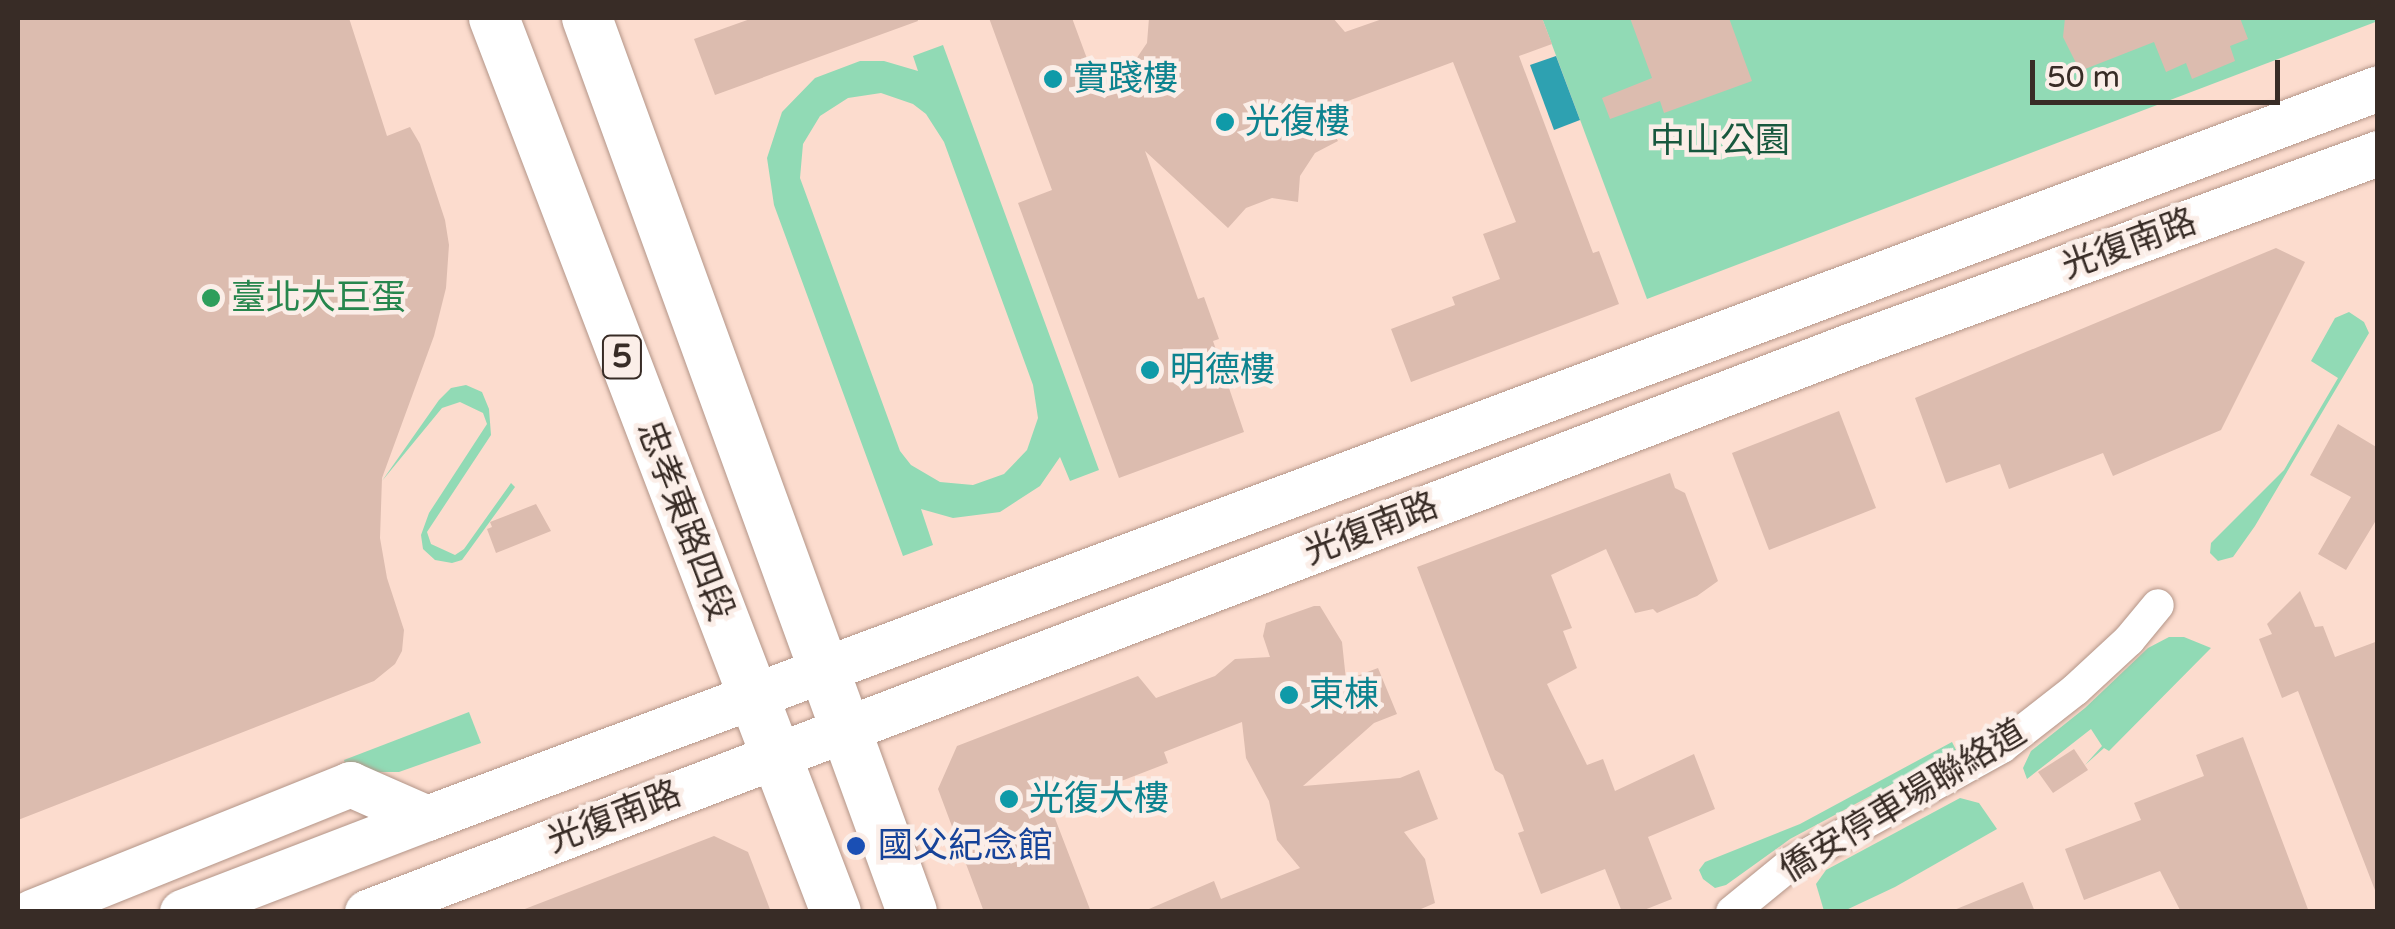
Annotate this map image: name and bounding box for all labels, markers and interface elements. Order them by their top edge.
scale bar [2035,40,2285,102]
place label: 實踐樓 [1073,58,1178,100]
text: 50 m [2047,59,2120,96]
marker: 實踐樓 [1042,68,1064,90]
place label: 光復樓 [1245,101,1350,143]
marker: 光復樓 [1214,111,1236,133]
park label: 中山公園 [1650,120,1790,162]
street label: 光復南路 [2056,200,2202,288]
place label: 臺北大巨蛋 [231,277,406,319]
marker: 臺北大巨蛋 [200,287,222,309]
road number: 5 [600,330,644,384]
place label: 明德樓 [1170,349,1275,391]
marker: 明德樓 [1139,359,1161,381]
street label: 忠孝東路四段 [628,415,742,627]
street label: 光復南路 [1298,484,1444,574]
place label: 東棟 [1309,674,1379,716]
marker: 東棟 [1278,684,1300,706]
street label: 僑安停車場聯絡道 [1772,711,2034,891]
street label: 光復南路 [541,772,687,862]
place label: 光復大樓 [1029,778,1169,820]
marker: 光復大樓 [998,788,1020,810]
place label: 國父紀念館 [878,825,1053,867]
marker: 國父紀念館 [843,833,869,859]

